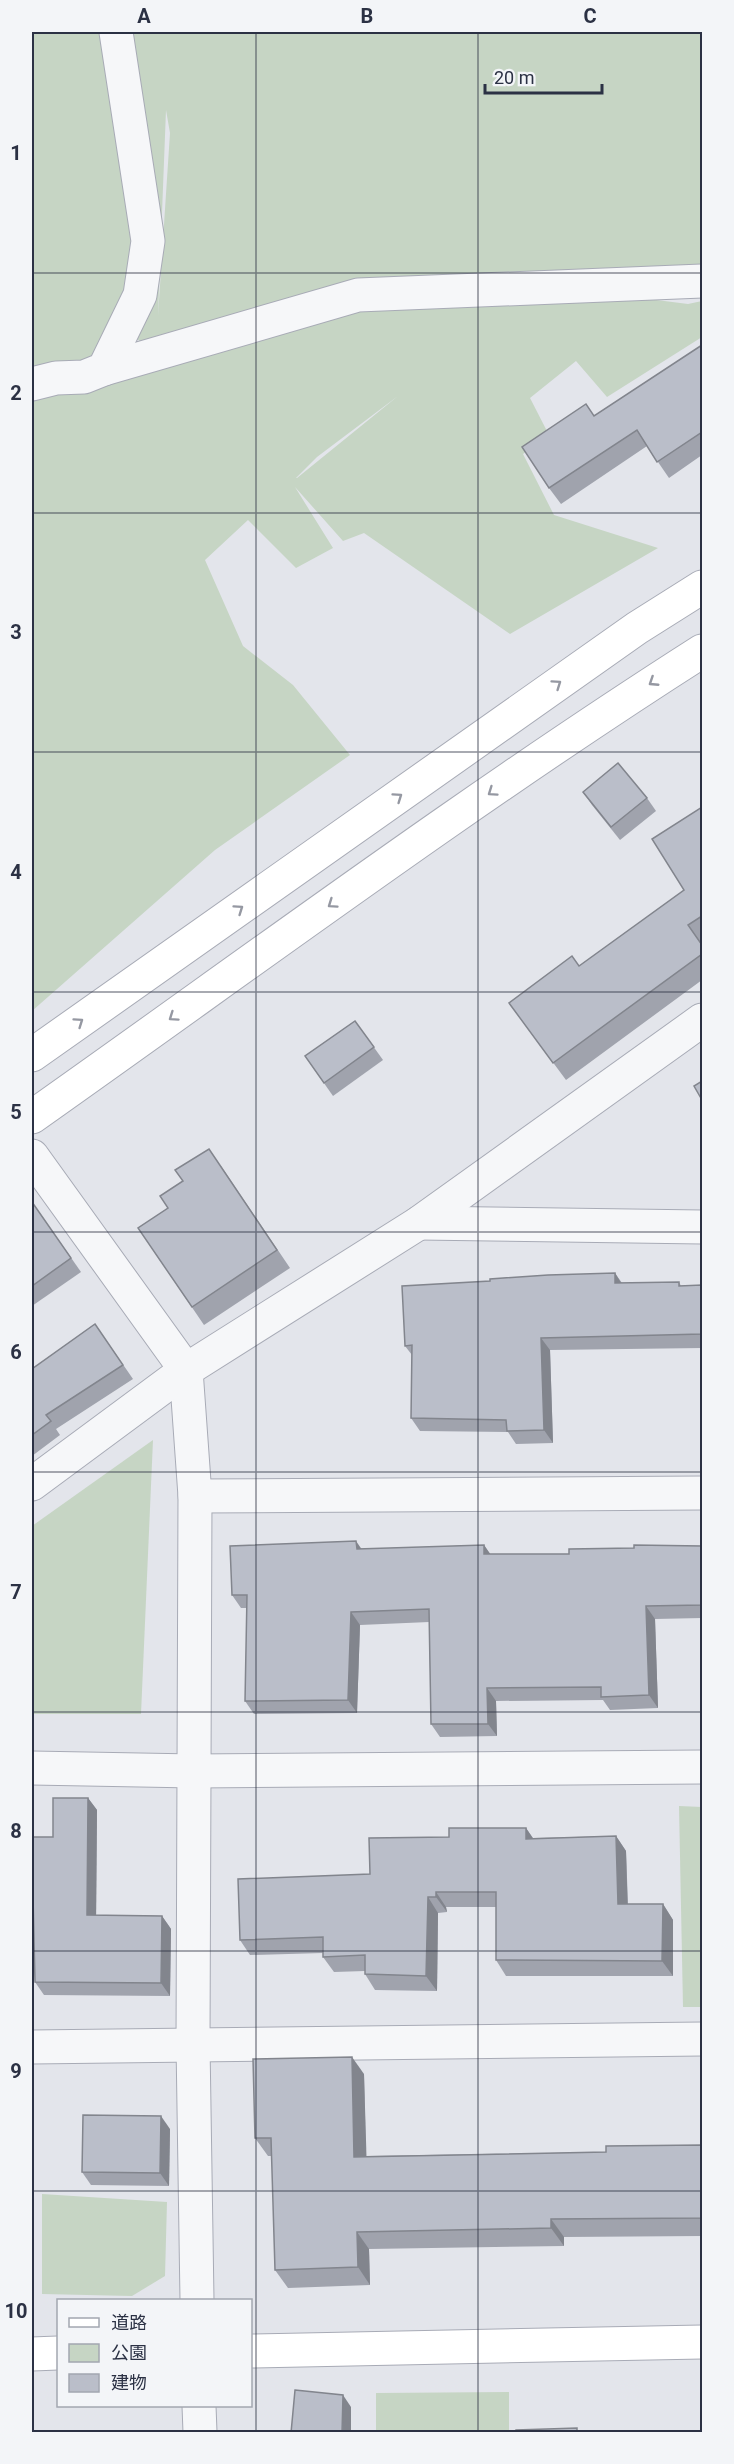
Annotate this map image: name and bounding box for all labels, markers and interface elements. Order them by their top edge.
text: A [137,4,151,28]
text: B [361,4,373,28]
text: C [583,4,597,28]
scale bar [485,57,602,95]
text: 20 m [494,67,534,88]
text: 1 [10,141,22,165]
text: 2 [10,381,22,405]
text: 3 [10,620,22,644]
one-way arrow [649,675,659,687]
one-way arrow [551,680,562,691]
one-way arrow [487,785,498,796]
one-way arrow [391,793,402,804]
text: 4 [10,860,22,884]
one-way arrow [328,897,339,908]
one-way arrow [232,905,243,916]
one-way arrow [169,1010,180,1021]
one-way arrow [73,1018,84,1029]
text: 5 [10,1100,22,1124]
text: 6 [10,1340,22,1364]
text: 7 [10,1580,22,1604]
text: 8 [10,1819,22,1843]
text: 9 [10,2059,22,2083]
text: 10 [5,2299,27,2323]
legend [57,2299,252,2407]
text: 道路 [111,2312,147,2333]
text: 公園 [111,2342,147,2363]
text: 建物 [111,2372,147,2393]

